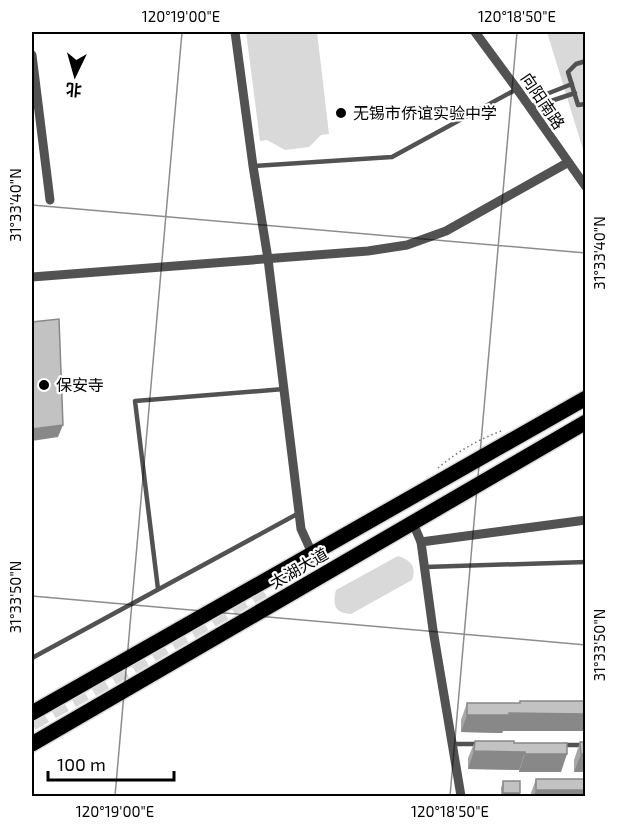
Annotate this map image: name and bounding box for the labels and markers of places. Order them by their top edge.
place label: 无锡市侨谊实验中学 [353,103,497,122]
marker: 无锡市侨谊实验中学 [334,106,348,120]
place label: 保安寺 [56,375,104,394]
marker: 保安寺 [37,378,51,392]

